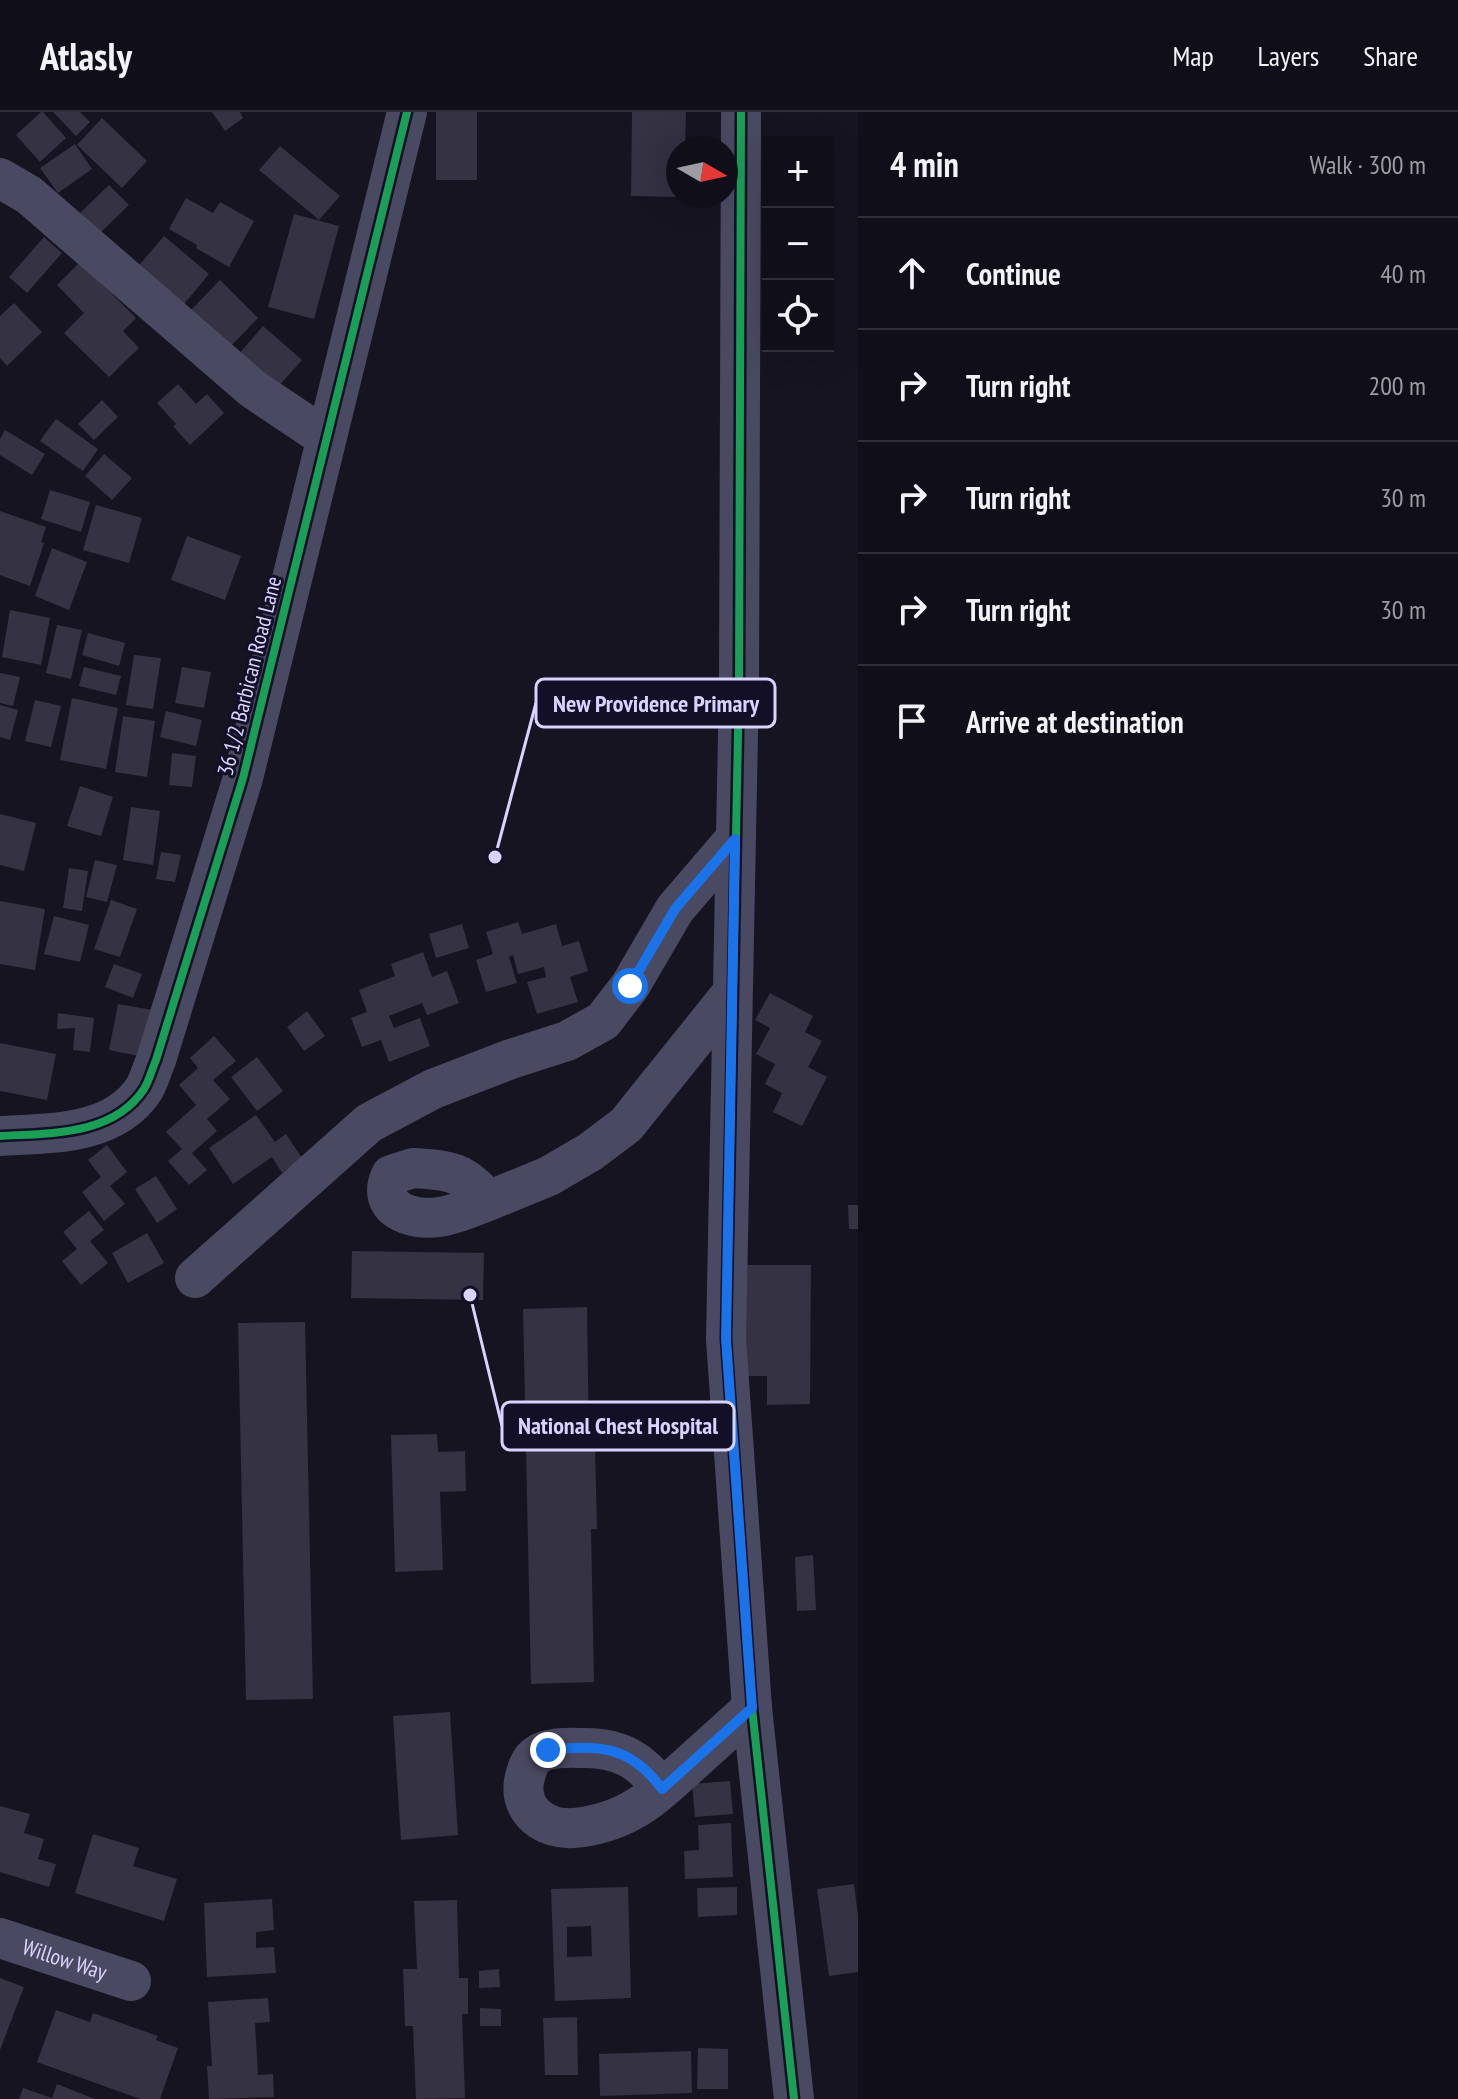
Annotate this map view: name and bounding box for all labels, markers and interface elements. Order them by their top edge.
text: Atlasly [40,31,132,80]
text: Map [1172,37,1214,74]
text: Layers [1258,37,1319,74]
text: Share [1363,37,1418,74]
north arrow [666,136,738,208]
map controls [762,136,834,352]
button: + [762,136,834,208]
text: 4 min [890,142,959,186]
text: Walk · 300 m [1309,148,1426,181]
button: − [762,208,834,280]
icon: ahead [890,251,934,295]
text: Continue [966,254,1061,293]
text: 40 m [1380,257,1426,290]
button: locate [762,280,834,352]
icon: right [890,363,934,407]
text: Turn right [966,366,1070,405]
text: 200 m [1368,369,1426,402]
icon: right [890,475,934,519]
text: Turn right [966,478,1070,517]
text: 30 m [1380,481,1426,514]
street label: 36 1/2 Barbican Road Lane [211,573,287,779]
icon: right [890,587,934,631]
text: Turn right [966,590,1070,629]
text: 30 m [1380,593,1426,626]
callout: New Providence Primary [536,679,775,727]
text: New Providence Primary [553,688,759,719]
icon: arrive [890,699,934,743]
text: Arrive at destination [966,702,1184,741]
route start [612,968,648,1004]
callout: National Chest Hospital [502,1402,734,1450]
text: National Chest Hospital [518,1410,718,1441]
route end [530,1732,566,1768]
street label: Willow Way [19,1932,111,1986]

